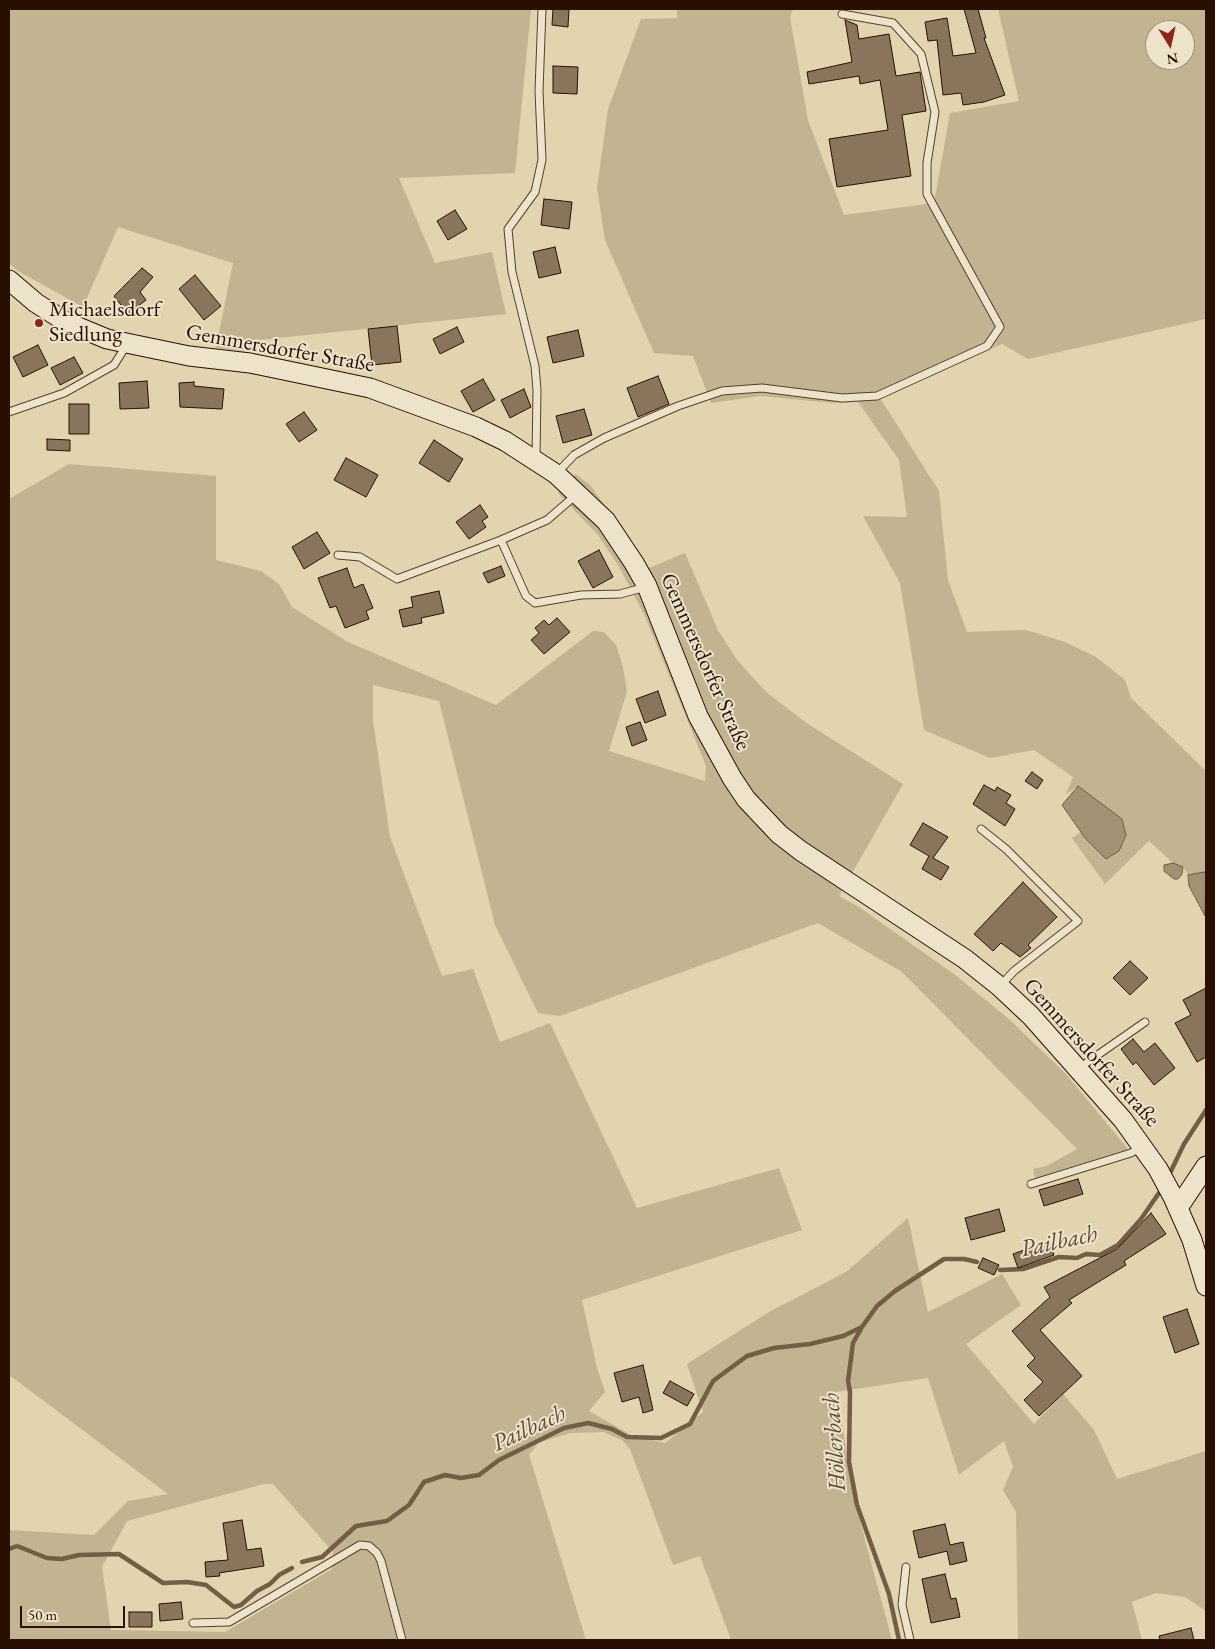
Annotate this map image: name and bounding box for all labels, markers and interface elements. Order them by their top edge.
north arrow [1145,20,1195,70]
text: N [1165,49,1180,69]
place label: Michaelsdorf Siedlung [49,297,161,348]
marker: Michaelsdorf Siedlung [33,317,45,329]
street label: Gemmersdorfer Straße [184,319,376,379]
street label: Gemmersdorfer Straße [654,569,756,755]
street label: Gemmersdorfer Straße [1017,973,1165,1133]
water label: Pailbach [1018,1220,1100,1264]
water label: Höllerbach [817,1392,853,1492]
water label: Pailbach [488,1399,570,1459]
scale bar [22,1596,128,1628]
text: 50 m [28,1605,57,1624]

